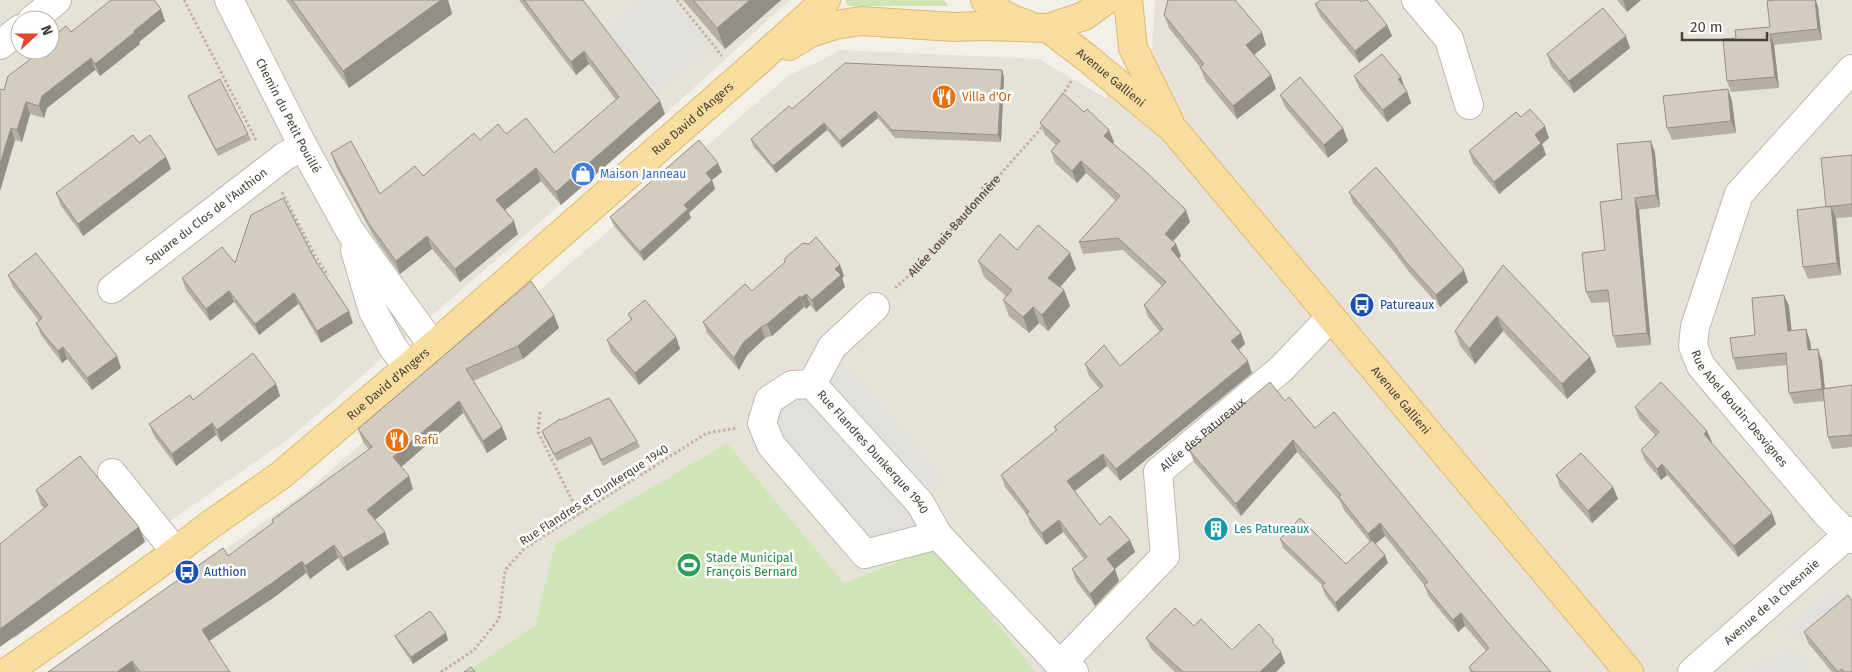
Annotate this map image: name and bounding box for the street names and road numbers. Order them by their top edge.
street label: Avenue Gallieni [1074,45,1148,110]
street label: Chemin du Petit Pouillé [253,56,324,176]
street label: Rue David d'Angers [649,79,737,158]
street label: Square du Clos de l'Authion [143,165,270,268]
street label: Allée Louis Baudonnière [905,172,1003,280]
street label: Rue David d'Angers [344,345,432,423]
street label: Rue Abel Boutin-Desvignes [1688,348,1791,470]
street label: Avenue Gallieni [1368,363,1433,437]
street label: Rue Flandres Dunkerque 1940 [814,387,932,516]
street label: Allée des Patureaux [1157,395,1248,474]
street label: Rue Flandres et Dunkerque 1940 [517,441,671,548]
street label: Avenue de la Chesnaie [1721,556,1822,648]

